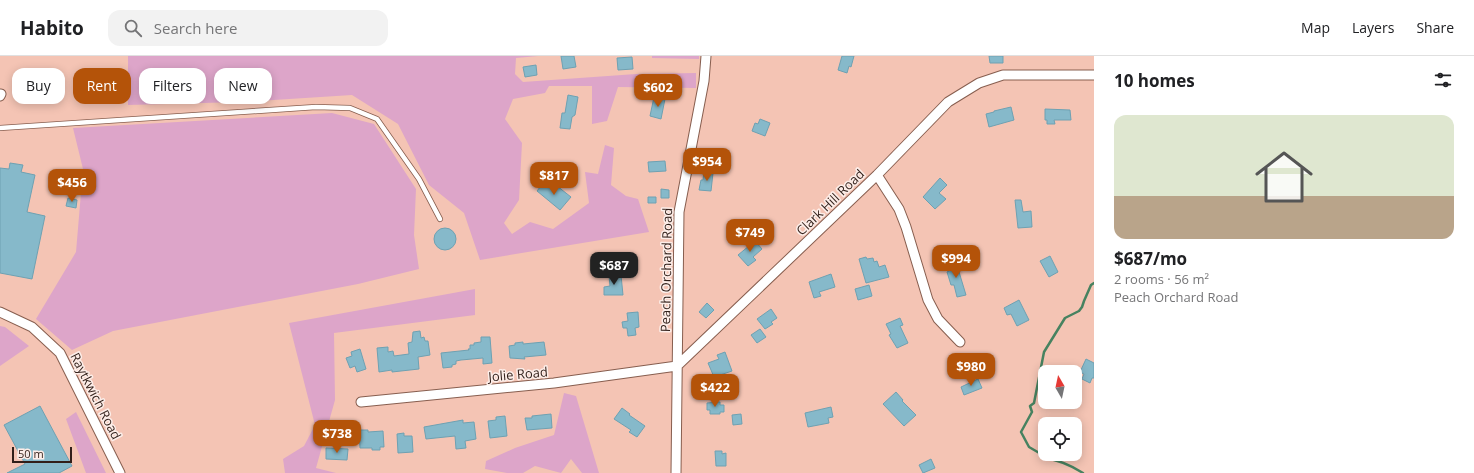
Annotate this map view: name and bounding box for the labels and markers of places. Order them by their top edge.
pin: $602 [634,74,682,108]
pin: $954 [683,148,731,182]
pin: $817 [530,162,578,196]
pin: $456 [48,169,96,203]
pin: $749 [726,219,774,253]
pin: $994 [932,245,980,279]
pin: $687 [590,252,638,286]
pin: $980 [947,353,995,387]
pin: $422 [691,374,739,408]
pin: $738 [313,420,361,454]

